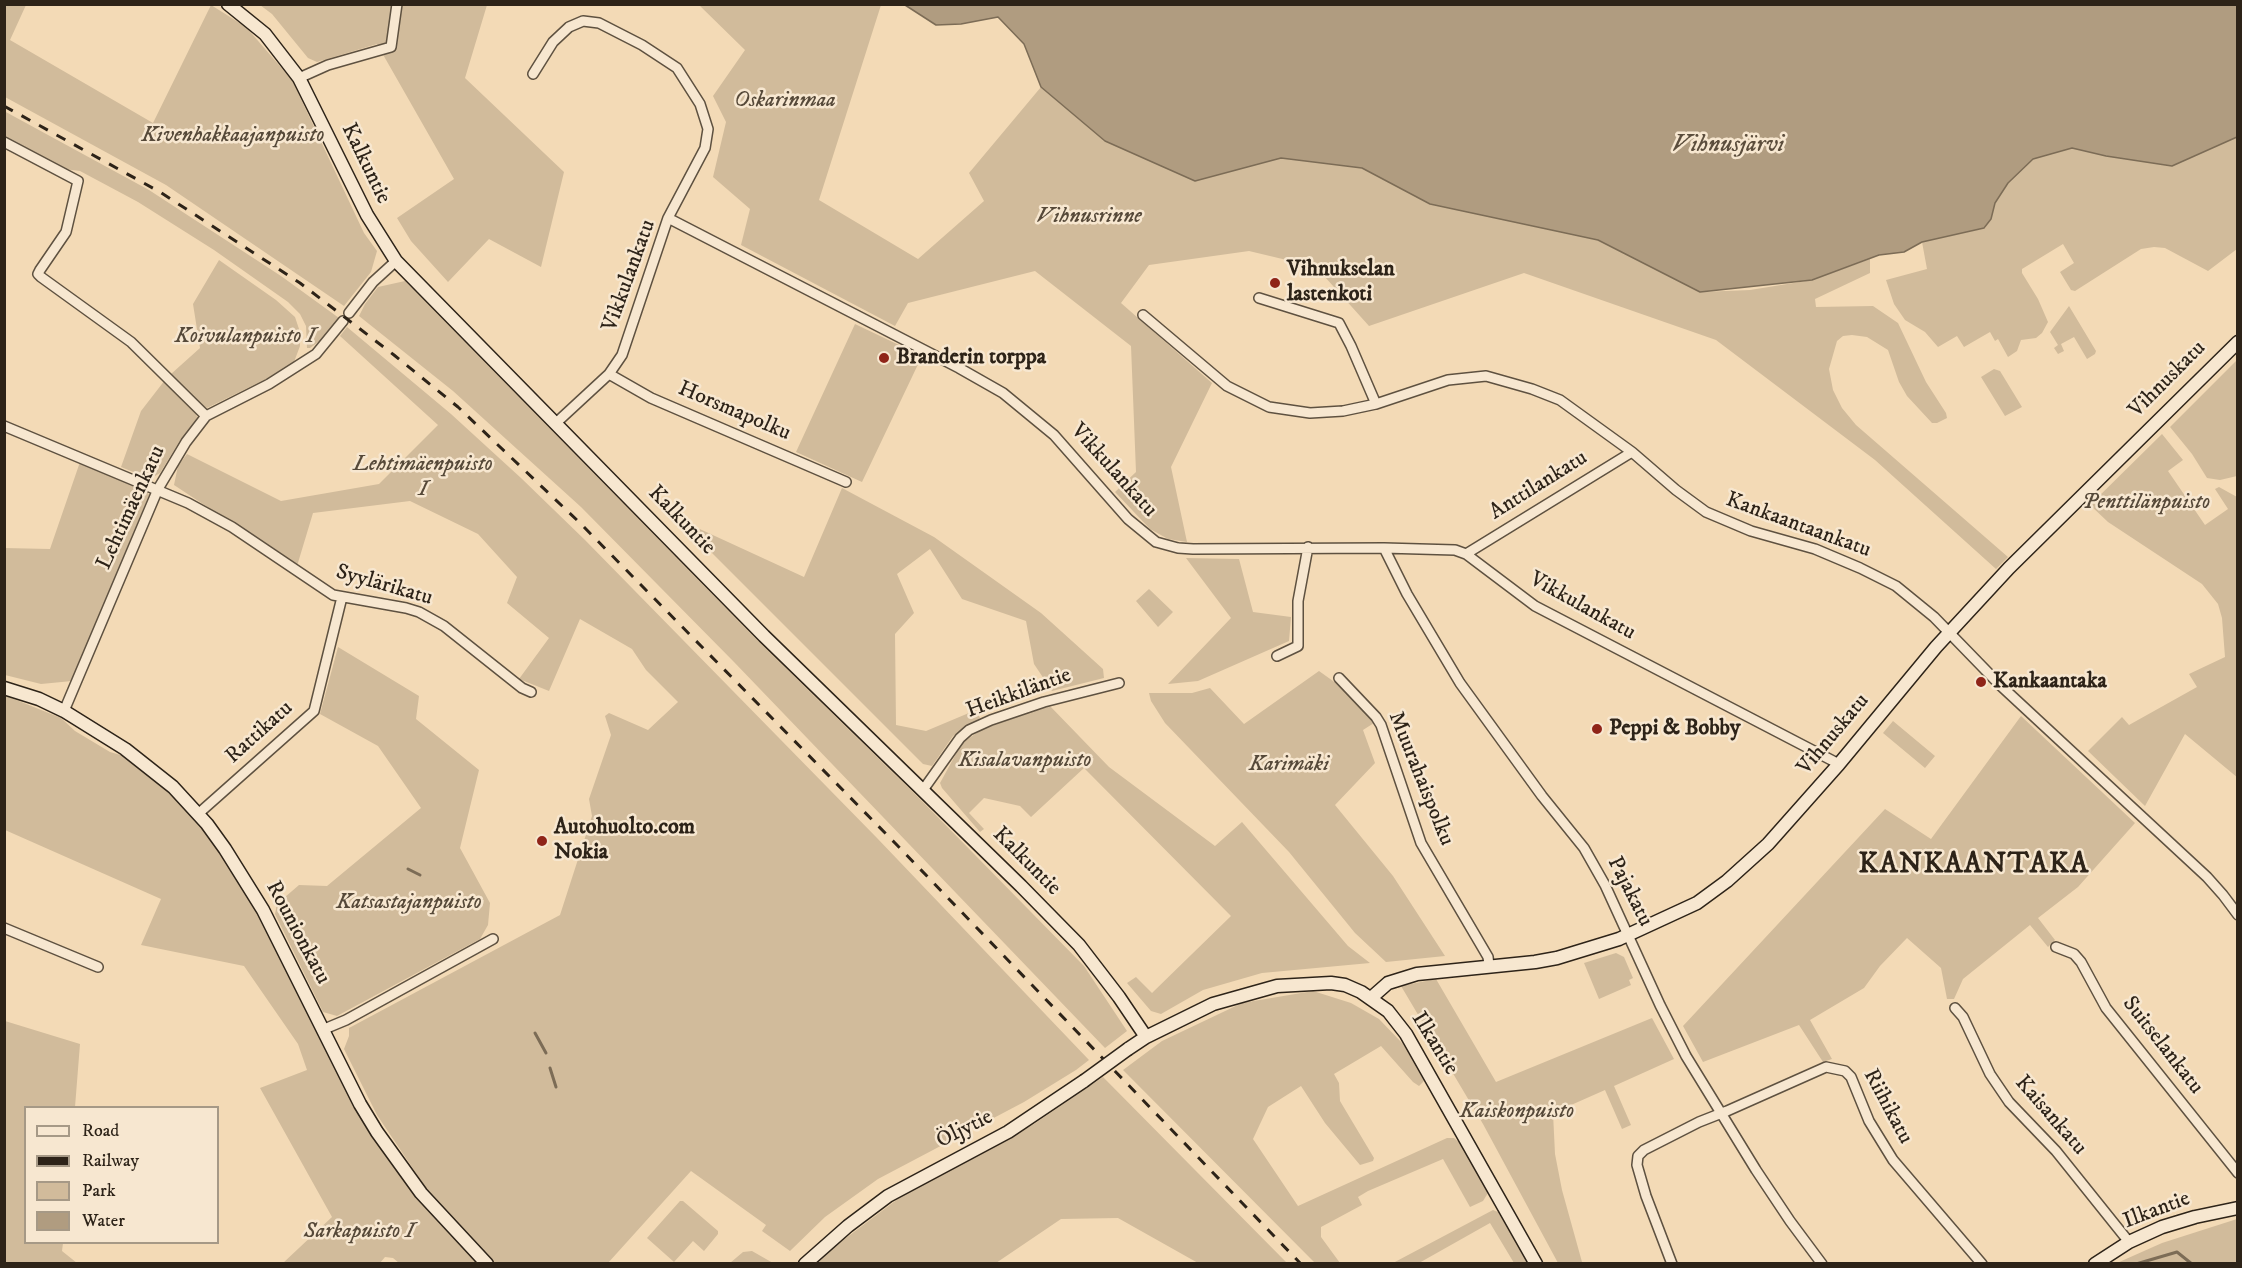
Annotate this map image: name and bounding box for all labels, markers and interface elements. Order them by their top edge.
park label: Oskarinmaa [734,88,836,114]
street label: Kalkuntie [334,120,396,208]
park label: Kivenhakkaajanpuisto [142,123,324,149]
water label: Vihnusjärvi [1672,132,1784,160]
park label: Vihnusrinne [1036,204,1142,230]
street label: Vikkulankatu [598,216,662,336]
place label: Vihnukselan lastenkoti [1287,257,1395,308]
marker: Vihnukselan lastenkoti [1268,276,1282,290]
park label: Koivulanpuisto I [175,324,315,350]
street label: Vihnuskatu [2124,336,2212,424]
place label: Branderin torppa [896,345,1046,371]
marker: Branderin torppa [877,351,891,365]
street label: Horsmapolku [674,376,794,448]
street label: Vikkulankatu [1064,419,1162,523]
street label: Lehtimäenkatu [92,442,172,574]
street label: Anttilankatu [1485,446,1593,526]
park label: Lehtimäenpuisto I [353,452,493,504]
street label: Kalkuntie [642,481,720,561]
street label: Kankaantaankatu [1722,488,1874,564]
park label: Penttilänpuisto [2082,490,2210,516]
street label: Syylärikatu [333,560,435,612]
street label: Vikkulankatu [1524,567,1640,647]
street label: Heikkiläntie [963,663,1075,725]
place label: Kankaantaka [1993,669,2107,695]
marker: Kankaantaka [1974,675,1988,689]
street label: Vihnuskatu [1792,689,1876,781]
street label: Rattikatu [221,696,299,770]
street label: Muurahaispolku [1381,708,1459,850]
place label: Peppi & Bobby [1609,716,1740,742]
marker: Peppi & Bobby [1590,722,1604,736]
park label: Kisalavanpuisto [959,748,1091,774]
park label: Karimäki [1249,752,1329,778]
place label: Autohuolto.com Nokia [554,815,695,866]
street label: Kalkuntie [986,822,1066,902]
marker: Autohuolto.com Nokia [535,834,549,848]
district label: KANKAANTAKA [1858,849,2090,883]
street label: Pajakatu [1600,853,1658,931]
street label: Rounionkatu [259,877,335,989]
park label: Katsastajanpuisto [336,890,482,916]
street label: Suitselankatu [2116,992,2208,1100]
street label: Ilkantie [1404,1008,1464,1080]
street label: Riihikatu [1856,1065,1918,1149]
street label: Kaisankatu [2008,1071,2092,1161]
park label: Kaiskonpuisto [1460,1099,1574,1125]
street label: Öljytie [932,1105,998,1155]
legend [24,1106,219,1244]
text: Road [82,1120,119,1142]
text: Railway [82,1150,139,1172]
text: Park [82,1180,116,1202]
street label: Ilkantie [2120,1186,2194,1236]
text: Water [82,1210,125,1232]
park label: Sarkapuisto I [304,1219,414,1245]

